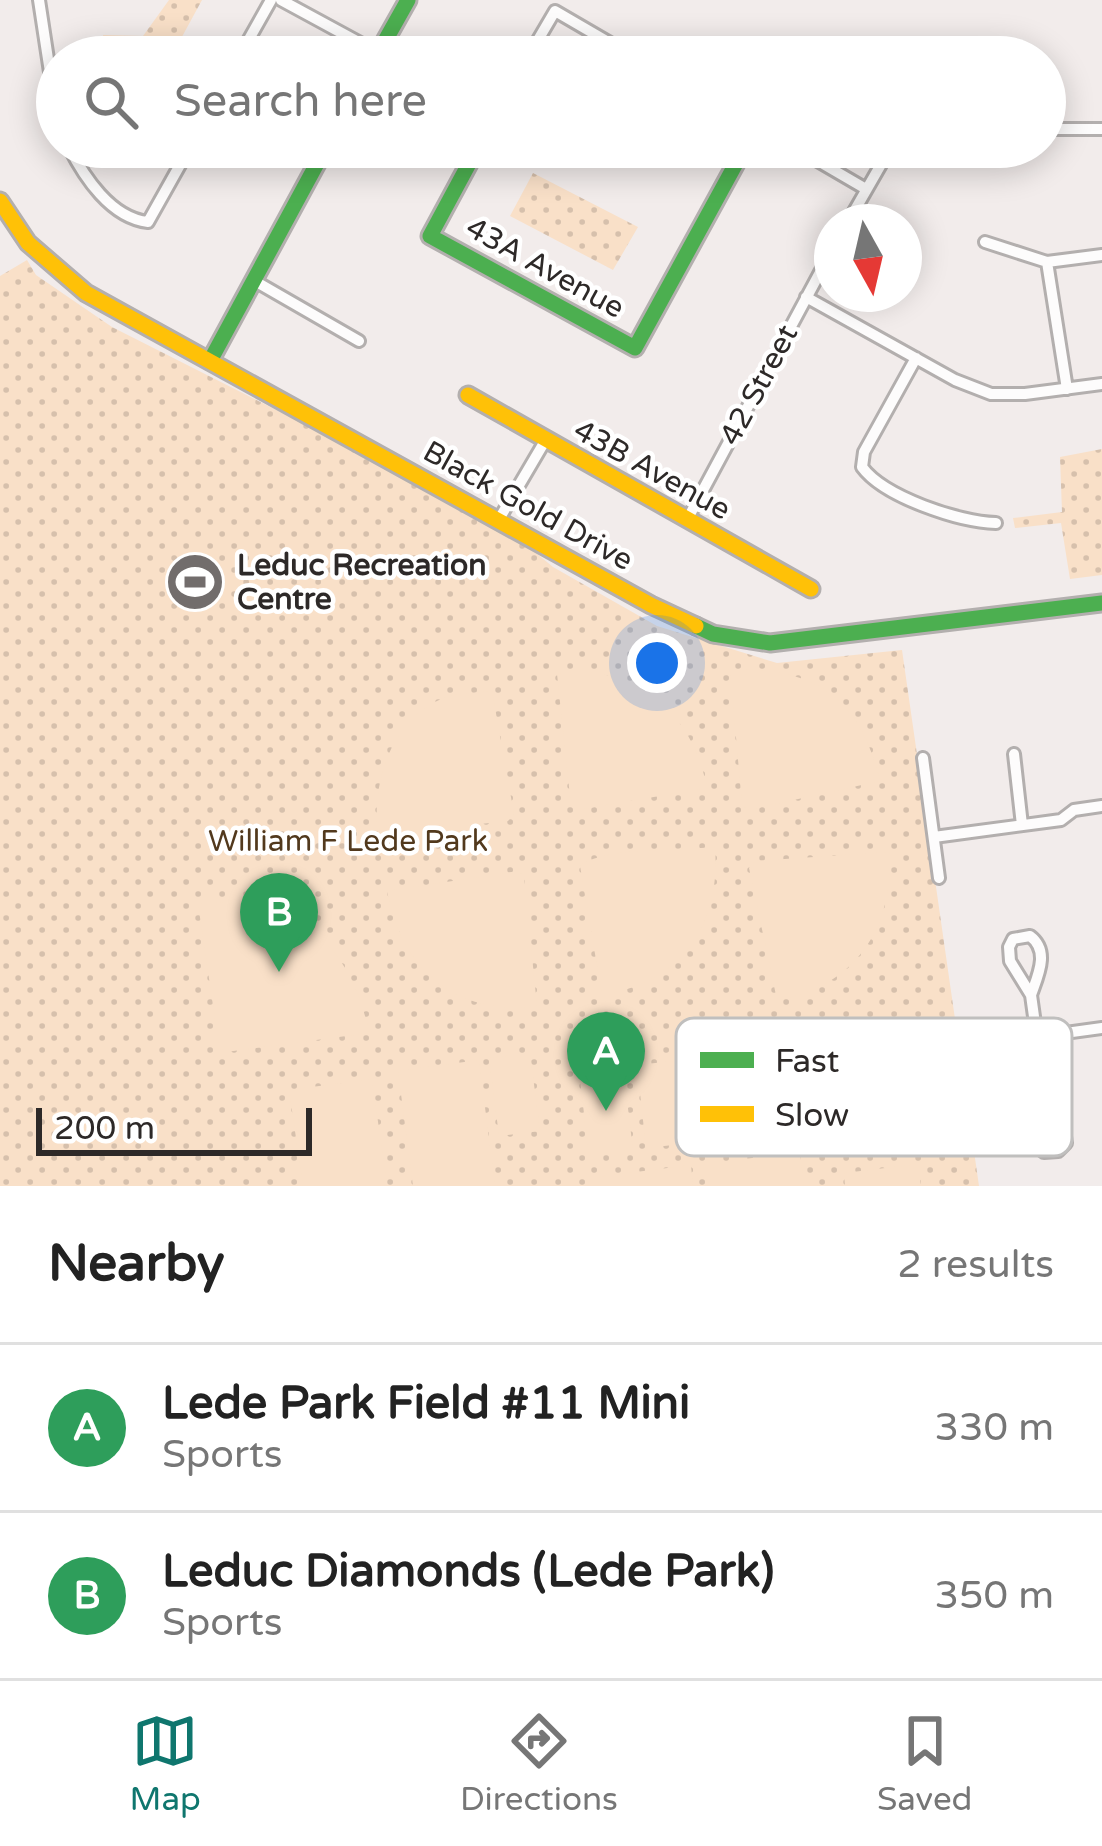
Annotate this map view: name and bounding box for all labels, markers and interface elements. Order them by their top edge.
search box [36,36,1066,168]
icon: search [78,69,144,135]
text: Search here [174,75,427,129]
north arrow [814,204,922,312]
street label: 43A Avenue [459,209,631,327]
street label: 42 Street [712,318,806,452]
street label: 43B Avenue [567,412,737,528]
street label: Black Gold Drive [417,433,639,579]
place label: Leduc Recreation Centre [237,547,487,618]
sports icon: Leduc Recreation Centre [164,551,226,613]
your location [627,633,687,693]
park label: William F Lede Park [208,823,488,860]
pin: B [240,873,318,972]
pin: A [567,1012,645,1111]
legend [676,1018,1072,1156]
text: Fast [775,1042,839,1081]
text: Slow [775,1096,849,1135]
scale bar [36,1102,312,1155]
text: 200 m [54,1109,155,1148]
text: Nearby [48,1233,225,1295]
text: 2 results [897,1241,1054,1288]
text: Lede Park Field #11 Mini [162,1377,690,1431]
text: A [72,1404,102,1451]
text: 330 m [935,1404,1054,1451]
text: Sports [162,1431,283,1478]
text: Leduc Diamonds (Lede Park) [162,1545,774,1599]
text: B [73,1572,101,1619]
text: 350 m [935,1572,1054,1619]
text: Sports [162,1599,283,1646]
tab: Map [130,1708,201,1819]
tab: Directions [460,1708,618,1819]
tab: Saved [877,1708,972,1819]

